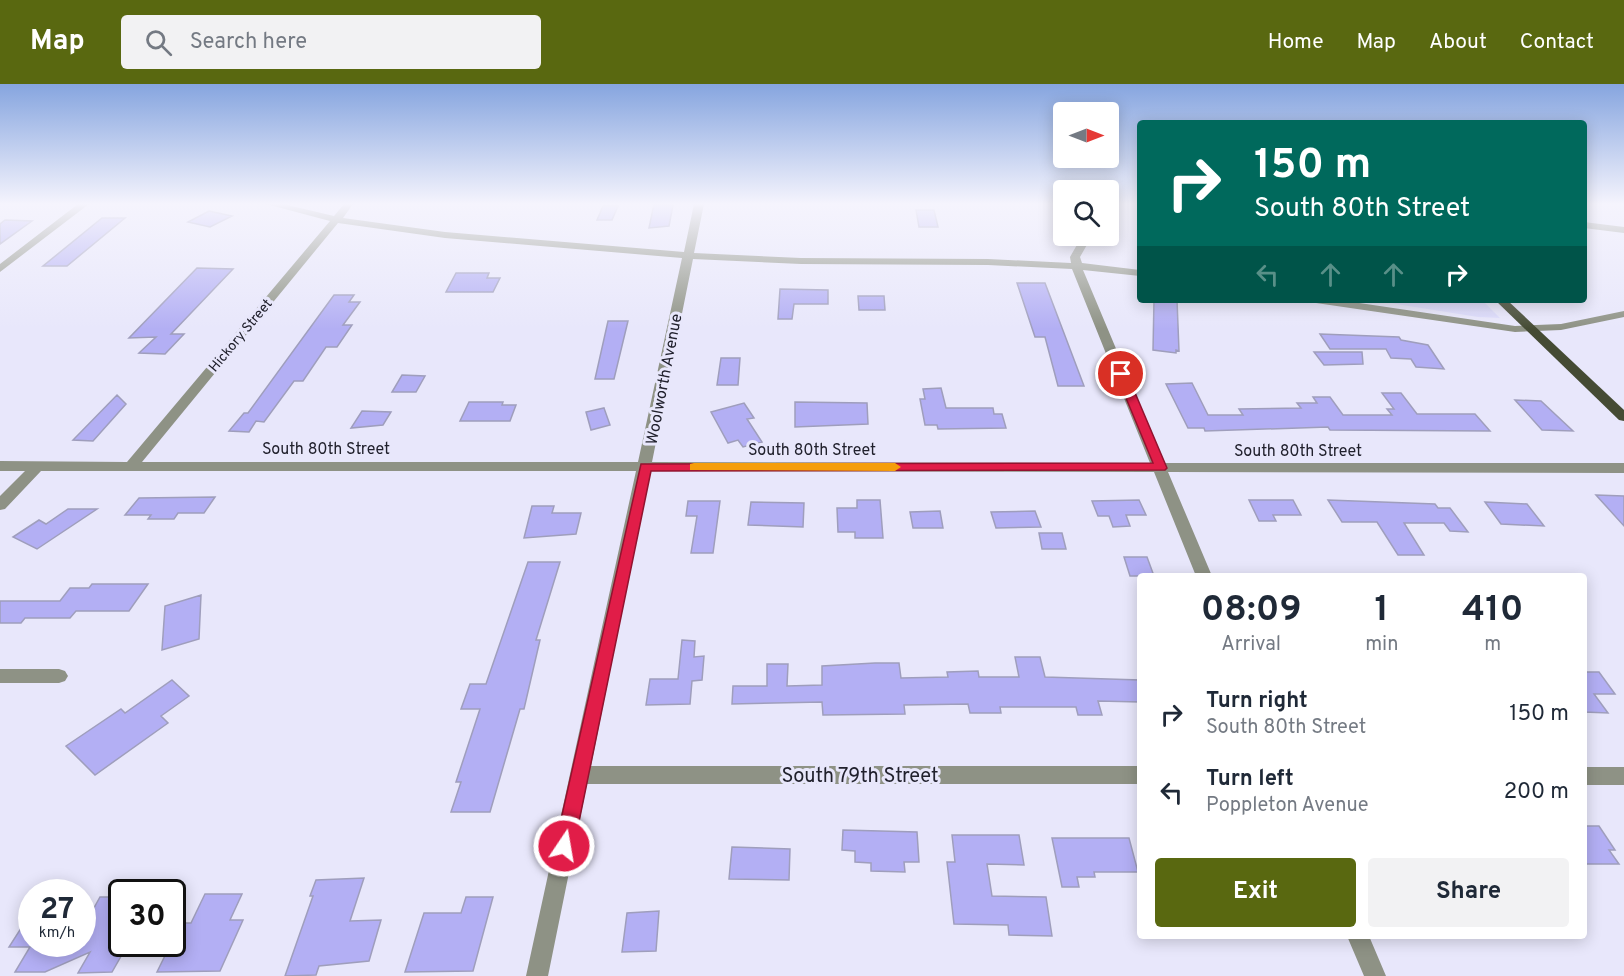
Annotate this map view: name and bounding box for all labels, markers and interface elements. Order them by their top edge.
search box [121,15,541,69]
text: Map [30,24,85,60]
icon: search [142,26,175,59]
text: Search here [190,29,307,56]
text: Home [1268,29,1324,56]
text: Map [1357,29,1396,56]
text: About [1429,29,1487,56]
text: Contact [1520,29,1594,56]
north arrow [1053,102,1119,168]
map controls [1053,102,1119,246]
text: 150 m [1254,140,1371,193]
icon: right [1155,144,1233,222]
button: search [1053,180,1119,246]
text: South 80th Street [1254,192,1470,226]
icon: left [1251,258,1284,291]
icon: ahead [1314,258,1347,291]
icon: ahead [1377,258,1410,291]
icon: right [1440,258,1473,291]
street label: Hickory Street [206,296,277,376]
street label: Woolworth Avenue [642,312,688,447]
pin [1095,348,1146,399]
icon: arrive [1104,357,1137,390]
street label: South 80th Street [262,440,390,460]
street label: South 80th Street [748,441,876,461]
street label: South 80th Street [1234,442,1362,462]
text: 08:09 [1201,588,1302,634]
text: 1 [1375,588,1389,634]
text: 410 [1462,588,1523,634]
text: Arrival [1221,632,1281,658]
text: min [1365,632,1398,658]
text: m [1484,632,1501,658]
text: Turn right [1206,688,1308,715]
icon: right [1155,698,1188,731]
text: 150 m [1509,701,1569,728]
text: South 80th Street [1206,715,1366,741]
street label: South 79th Street [782,764,938,790]
text: Turn left [1206,766,1294,793]
icon: left [1155,776,1188,809]
text: 200 m [1504,779,1569,806]
text: Poppleton Avenue [1206,793,1368,819]
position arrow [532,814,596,878]
button: Exit [1155,858,1356,927]
button: Share [1368,858,1569,927]
speed limit sign: 30 [108,879,186,957]
text: 27 [40,892,74,929]
text: km/h [39,924,75,943]

